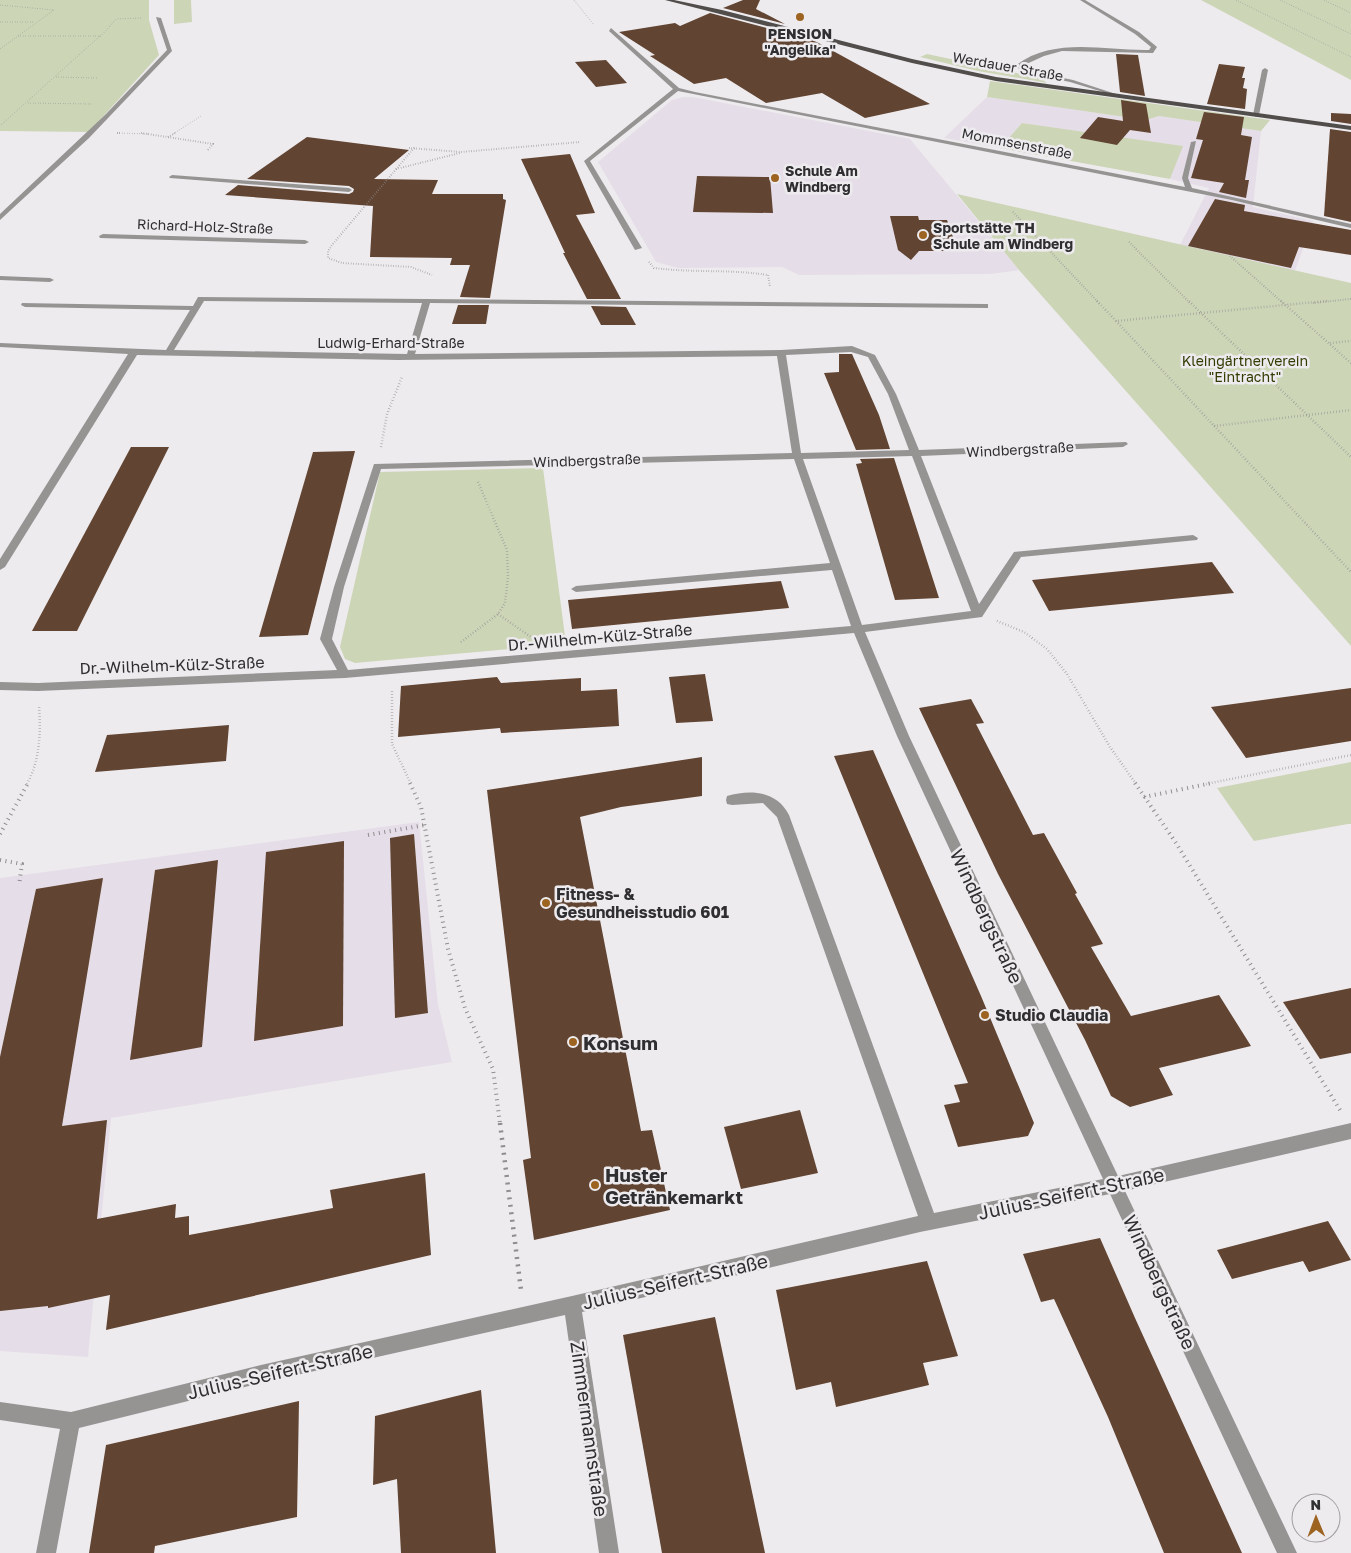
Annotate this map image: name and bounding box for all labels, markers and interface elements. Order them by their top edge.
marker: PENSION "Angelika" [794,11,806,23]
place label: PENSION "Angelika" [764,25,836,58]
street label: Werdauer Straße [951,48,1065,84]
street label: Mommsenstraße [960,124,1074,162]
place label: Schule Am Windberg [785,162,858,195]
marker: Schule Am Windberg [769,172,781,184]
street label: Richard-Holz-Straße [137,215,273,237]
place label: Sportstätte TH Schule am Windberg [933,219,1073,252]
marker: Sportstätte TH Schule am Windberg [917,229,929,241]
street label: Ludwig-Erhard-Straße [317,334,465,351]
park label: Kleingärtnerverein "Eintracht" [1182,352,1308,385]
street label: Windbergstraße [966,438,1074,460]
street label: Windbergstraße [533,450,641,470]
street label: Dr.-Wilhelm-Külz-Straße [507,619,693,655]
street label: Dr.-Wilhelm-Külz-Straße [79,652,265,678]
street label: Windbergstraße [946,845,1028,987]
place label: Fitness- & Gesundheisstudio 601 [556,884,729,922]
marker: Fitness- & Gesundheisstudio 601 [540,897,552,909]
place label: Studio Claudia [995,1005,1108,1025]
marker: Studio Claudia [979,1009,991,1021]
place label: Konsum [583,1031,658,1054]
marker: Konsum [567,1036,579,1048]
street label: Julius-Seifert-Straße [976,1162,1166,1224]
place label: Huster Getränkemarkt [605,1163,744,1208]
marker: Huster Getränkemarkt [589,1179,601,1191]
street label: Windbergstraße [1119,1211,1201,1353]
street label: Julius-Seifert-Straße [580,1248,770,1314]
street label: Julius-Seifert-Straße [185,1338,375,1404]
street label: Zimmermannstraße [566,1340,614,1518]
north arrow [1291,1493,1341,1543]
text: N [1310,1496,1321,1513]

